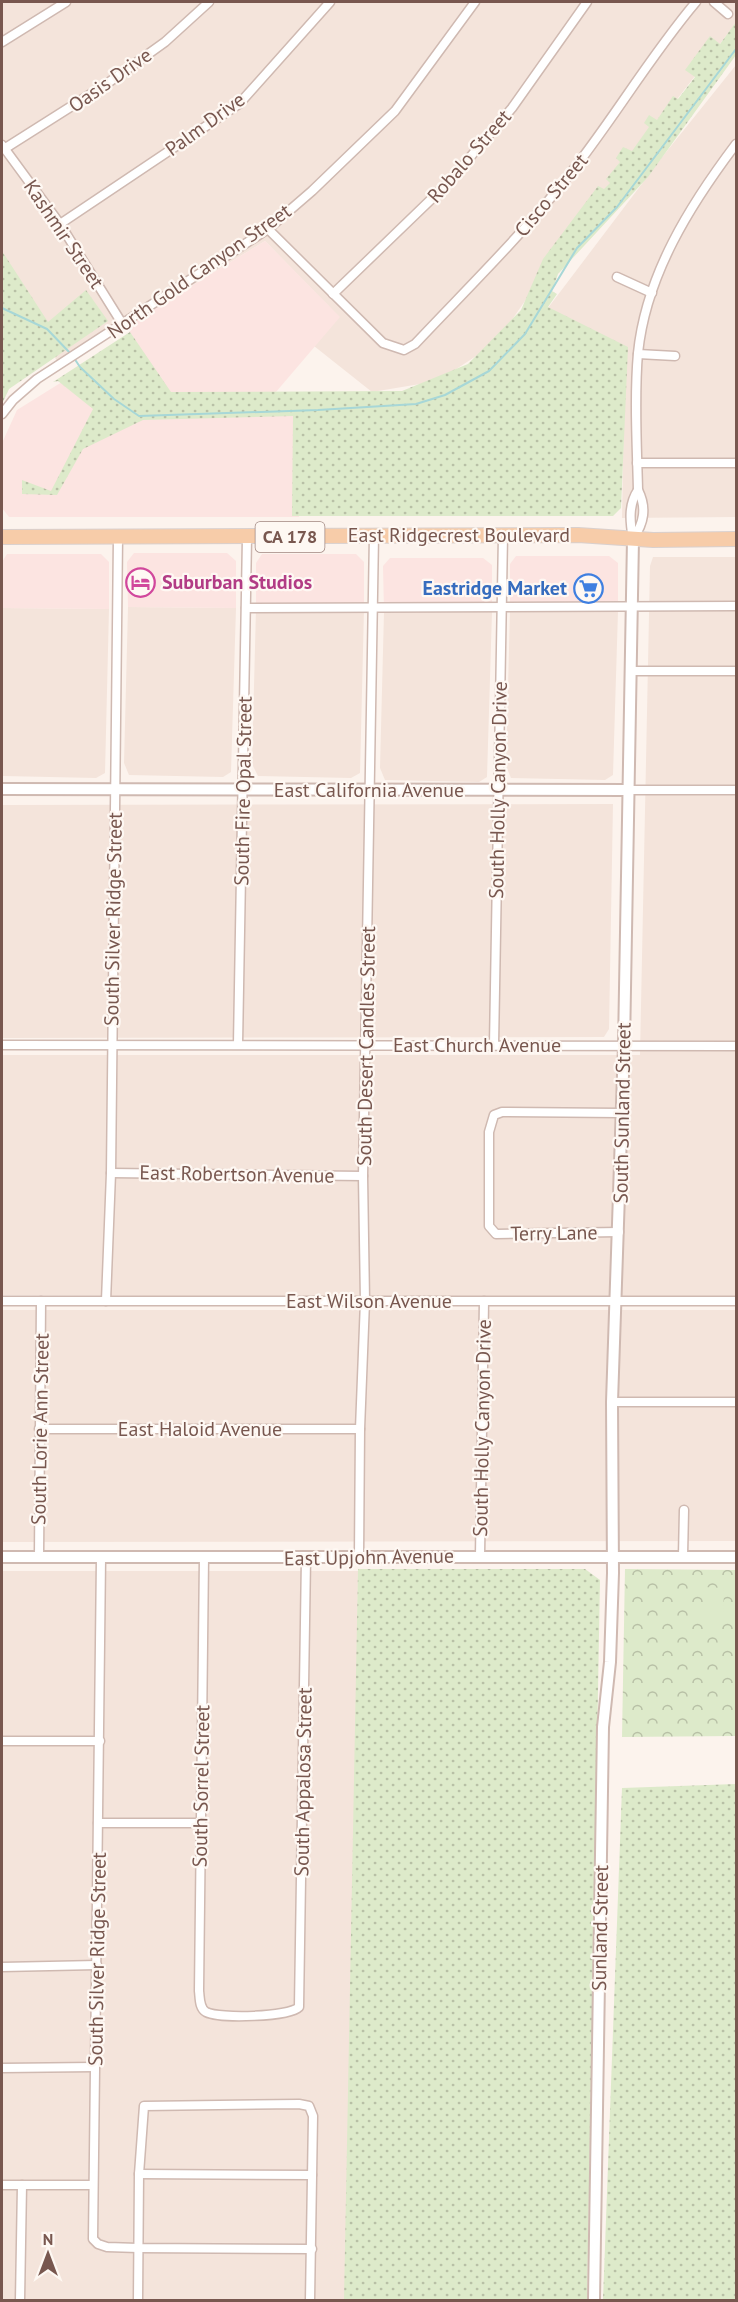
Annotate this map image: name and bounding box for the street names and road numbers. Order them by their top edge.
street label: Oasis Drive [63,42,157,118]
street label: Palm Drive [160,86,250,162]
street label: Robalo Street [421,104,517,208]
street label: Cisco Street [509,148,594,242]
street label: Kashmir Street [18,175,110,294]
street label: North Gold Canyon Street [102,198,296,344]
road number: CA 178 [256,522,324,552]
street label: East Ridgecrest Boulevard [348,522,570,548]
street label: South Holly Canyon Drive [483,681,513,899]
street label: South Fire Opal Street [228,696,258,886]
street label: East California Avenue [274,777,464,803]
street label: South Silver Ridge Street [98,812,128,1026]
street label: South Desert Candles Street [351,926,381,1166]
street label: South Sunland Street [607,1022,637,1204]
street label: East Church Avenue [393,1032,561,1058]
street label: East Robertson Avenue [139,1159,335,1189]
street label: Terry Lane [510,1219,598,1247]
street label: East Wilson Avenue [286,1288,452,1314]
street label: South Holly Canyon Drive [467,1319,497,1537]
street label: South Lorie Ann Street [25,1333,55,1525]
street label: East Haloid Avenue [118,1416,282,1442]
street label: East Upjohn Avenue [284,1543,454,1571]
street label: South Appalosa Street [288,1687,318,1877]
street label: South Sorrel Street [187,1704,215,1867]
street label: South Silver Ridge Street [82,1852,112,2066]
street label: Sunland Street [586,1864,614,1991]

